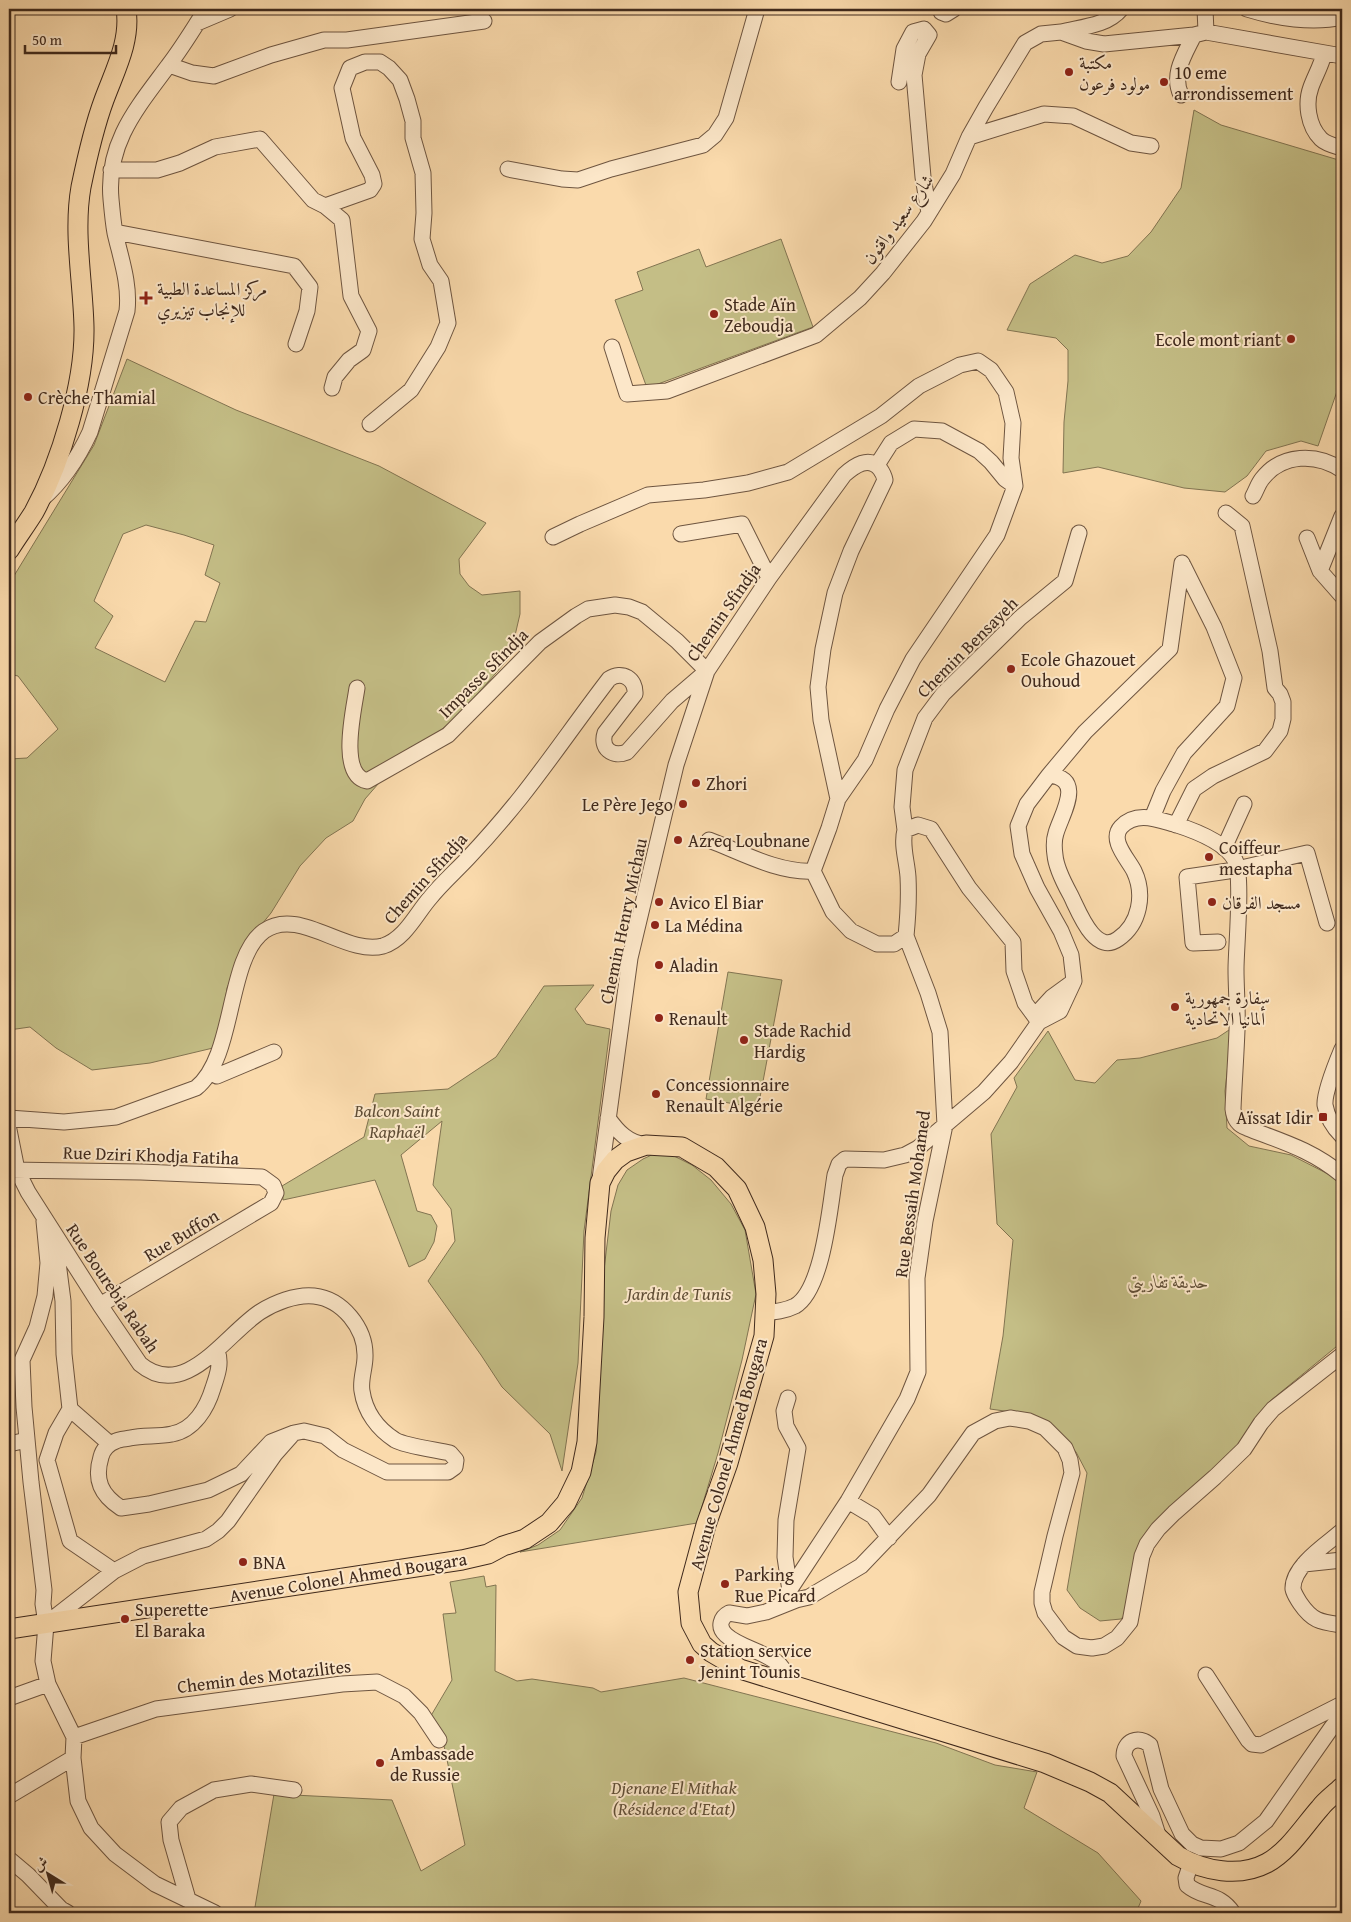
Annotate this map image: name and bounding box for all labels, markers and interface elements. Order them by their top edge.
scale bar [25,22,116,54]
text: 50 m [32,29,63,50]
place label: مكتبة مولود فرعون [1079,49,1150,97]
place label: 10 eme arrondissement [1174,59,1294,107]
marker: مكتبة مولود فرعون [1063,66,1075,78]
marker: 10 eme arrondissement [1158,76,1170,88]
street label: شارع سعيد واقنون [856,168,942,271]
place label: مركز المساعدة الطبية للإنجاب تيزيري [157,275,267,325]
marker: مركز المساعدة الطبية للإنجاب تيزيري [139,291,153,305]
place label: Stade Aïn Zeboudja [724,291,796,339]
marker: Stade Aïn Zeboudja [708,308,720,320]
place label: Ecole mont riant [1156,326,1282,353]
marker: Ecole mont riant [1285,333,1297,345]
place label: Crèche Thamial [38,384,156,411]
marker: Crèche Thamial [22,391,34,403]
street label: Chemin Sfindja [679,557,767,667]
street label: Chemin Bensayeh [910,590,1024,704]
street label: Impasse Sfindja [432,621,535,724]
place label: Ecole Ghazouet Ouhoud [1021,646,1136,694]
marker: Ecole Ghazouet Ouhoud [1005,663,1017,675]
place label: Zhori [706,770,747,797]
marker: Zhori [690,777,702,789]
place label: Le Père Jego [582,791,673,818]
marker: Le Père Jego [677,798,689,810]
street label: Chemin Sfindja [377,826,474,930]
place label: Azreq Loubnane [688,827,810,854]
marker: Azreq Loubnane [672,834,684,846]
place label: Coiffeur mestapha [1219,834,1293,882]
street label: Chemin Henry Michau [592,835,654,1006]
marker: Coiffeur mestapha [1203,851,1215,863]
place label: Avico El Biar [669,889,764,916]
place label: مسجد الفرقان [1222,889,1301,916]
marker: Avico El Biar [653,896,665,908]
marker: مسجد الفرقان [1206,896,1218,908]
place label: La Médina [665,912,743,939]
marker: La Médina [649,919,661,931]
place label: Aladin [669,952,718,979]
marker: Aladin [653,959,665,971]
place label: سفارة جمهورية ألمانيا الاتحادية [1185,984,1270,1032]
marker: سفارة جمهورية ألمانيا الاتحادية [1169,1001,1181,1013]
place label: Renault [669,1005,728,1032]
marker: Renault [653,1012,665,1024]
place label: Stade Rachid Hardig [754,1017,851,1065]
marker: Stade Rachid Hardig [738,1034,750,1046]
place label: Concessionnaire Renault Algérie [666,1071,789,1119]
marker: Concessionnaire Renault Algérie [650,1088,662,1100]
park label: Balcon Saint Raphaël [353,1097,440,1145]
place label: Aïssat Idir [1236,1104,1314,1131]
street label: Rue Bessaih Mohamed [887,1108,937,1279]
marker: Aïssat Idir [1317,1111,1329,1123]
street label: Rue Dziri Khodja Fatiha [62,1138,240,1172]
street label: Rue Buffon [138,1202,224,1268]
street label: Rue Bourebia Rabah [60,1218,166,1358]
park label: حديقة تفاريتي [1127,1268,1209,1298]
park label: Jardin de Tunis [624,1280,732,1307]
street label: Avenue Colonel Ahmed Bougara [682,1334,774,1573]
street label: Avenue Colonel Ahmed Bougara [227,1545,469,1609]
place label: BNA [253,1549,286,1576]
marker: BNA [237,1556,249,1568]
place label: Parking Rue Picard [735,1561,816,1609]
marker: Parking Rue Picard [719,1578,731,1590]
place label: Superette El Baraka [135,1596,208,1644]
marker: Superette El Baraka [119,1613,131,1625]
place label: Station service Jenint Tounis [698,1637,812,1685]
street label: Chemin des Motazilites [175,1652,353,1700]
marker: Station service Jenint Tounis [684,1654,696,1666]
place label: Ambassade de Russie [390,1740,474,1788]
marker: Ambassade de Russie [374,1757,386,1769]
park label: Djenane El Mithak (Résidence d'Etat) [610,1774,737,1822]
north arrow [22,1850,72,1900]
text: ش [29,1851,52,1876]

